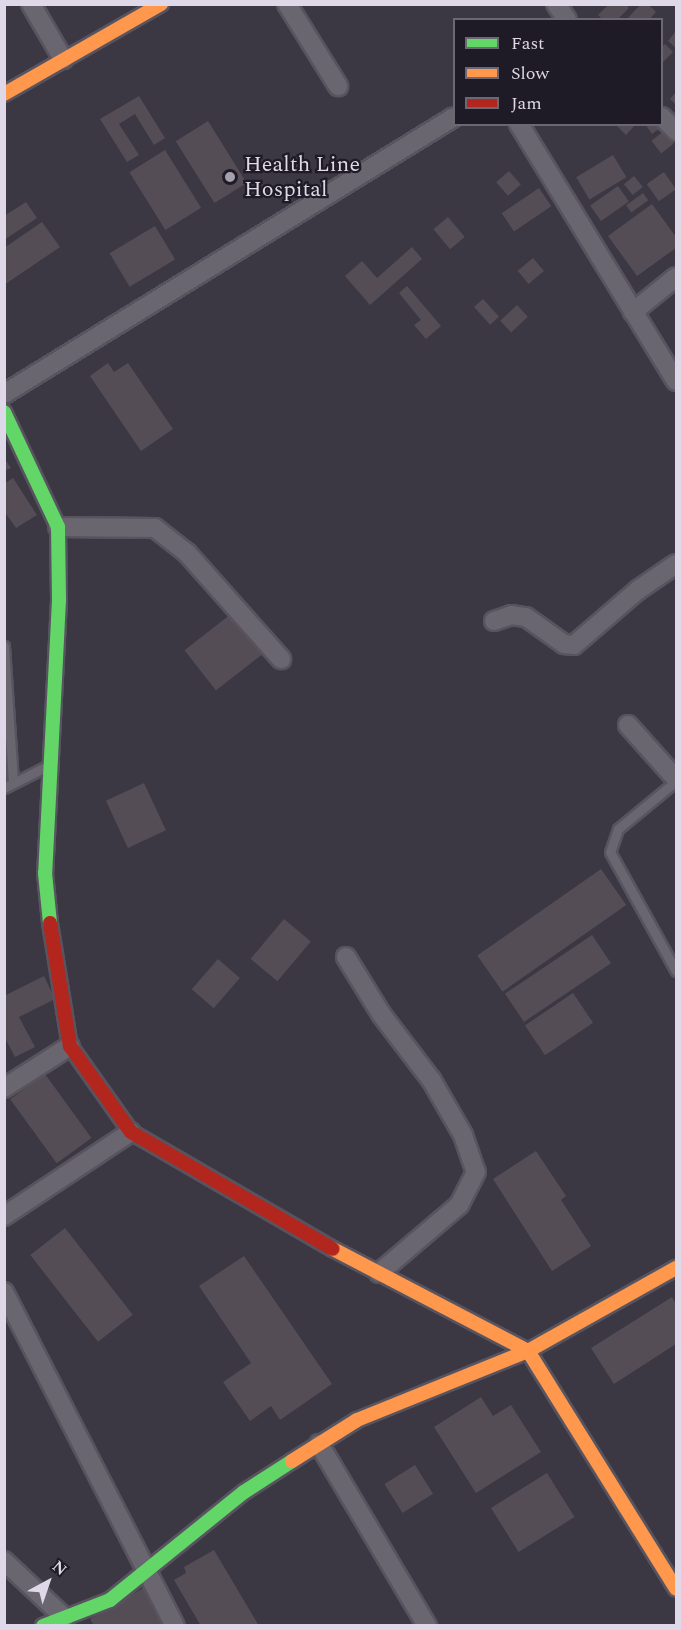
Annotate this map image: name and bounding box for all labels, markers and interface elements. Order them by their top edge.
legend [453,18,663,126]
text: Fast [511,30,544,57]
text: Slow [511,60,549,87]
text: Jam [511,90,542,117]
place label: Health Line Hospital [244,151,360,202]
marker: Health Line Hospital [221,168,239,186]
north arrow [18,1552,78,1612]
text: N [47,1555,72,1582]

